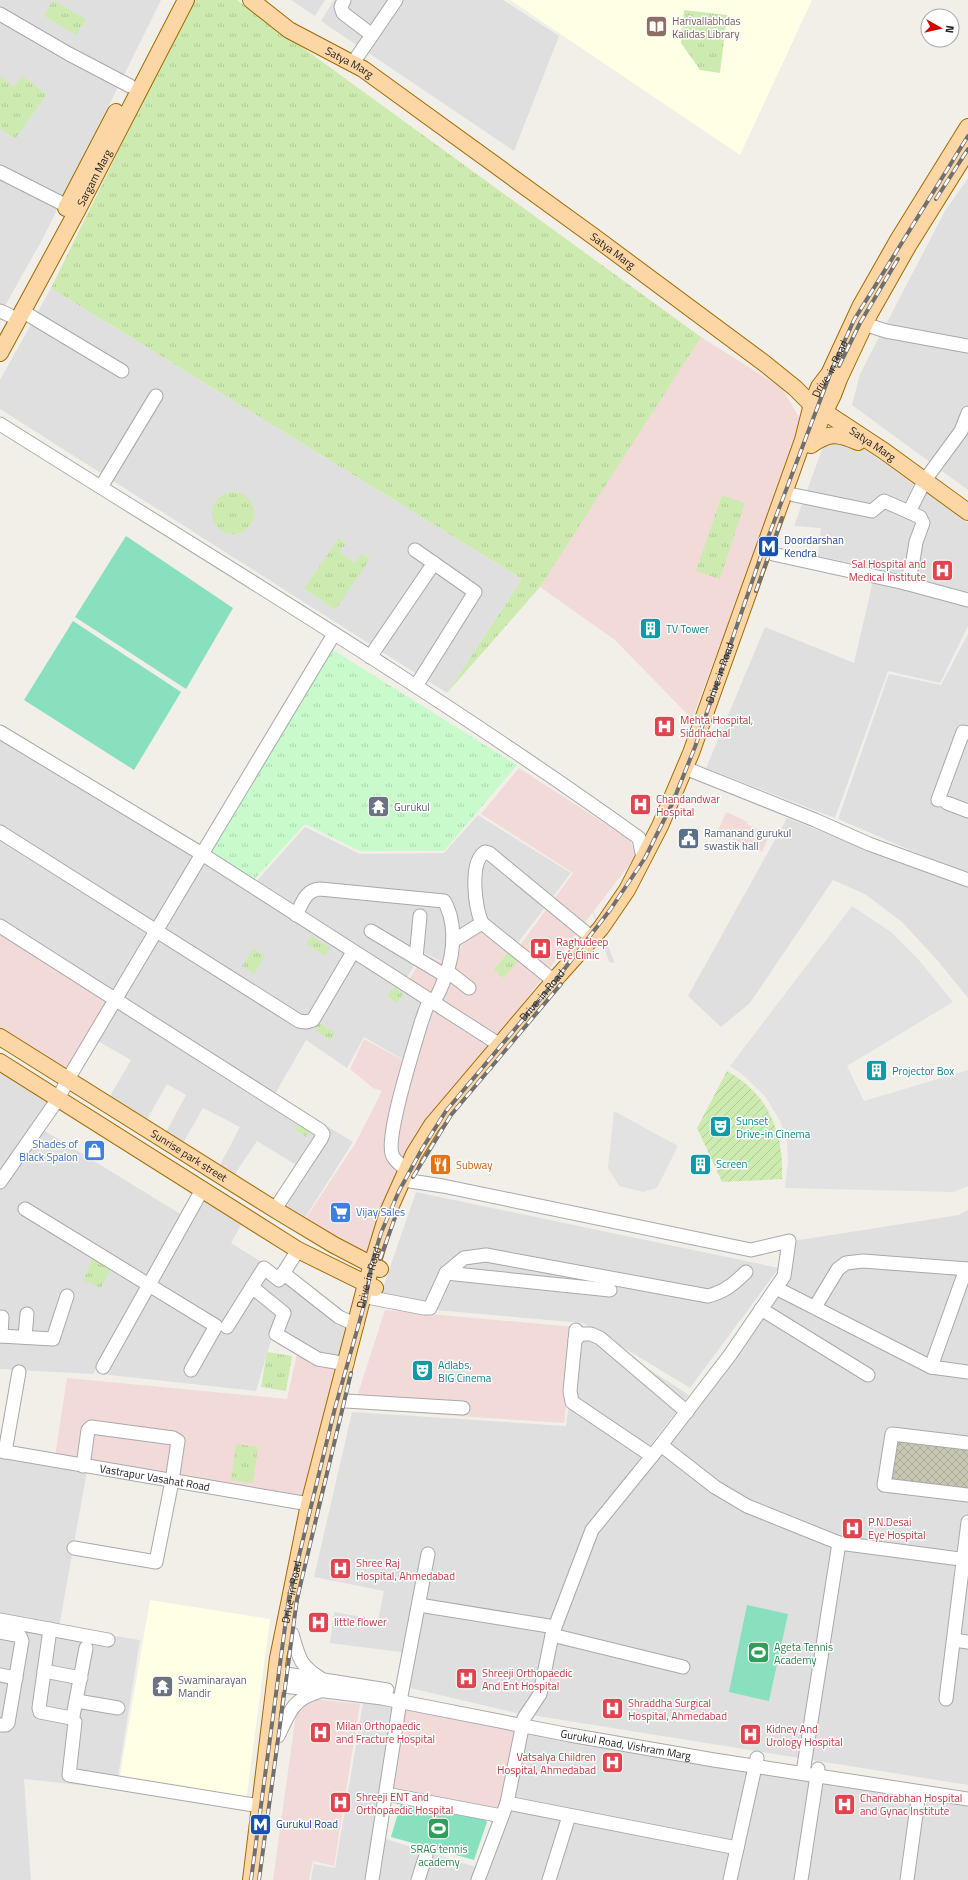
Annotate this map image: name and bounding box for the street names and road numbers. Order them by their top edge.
street label: Satya Marg [323,43,377,82]
street label: Sargam Marg [73,146,116,209]
street label: Satya Marg [587,229,639,273]
street label: Drive-in Road [808,337,852,400]
street label: Satya Marg [846,422,899,465]
street label: Drive-in Road [701,640,738,705]
street label: Drive-in Road [515,966,569,1025]
street label: Sunrise park street [148,1125,230,1186]
street label: Drive-in Road [352,1244,385,1310]
street label: Vastrapur Vasahat Road [98,1460,211,1495]
street label: Drive-in Road [277,1559,306,1625]
street label: Gurukul Road, Vishram Marg [559,1725,693,1764]

